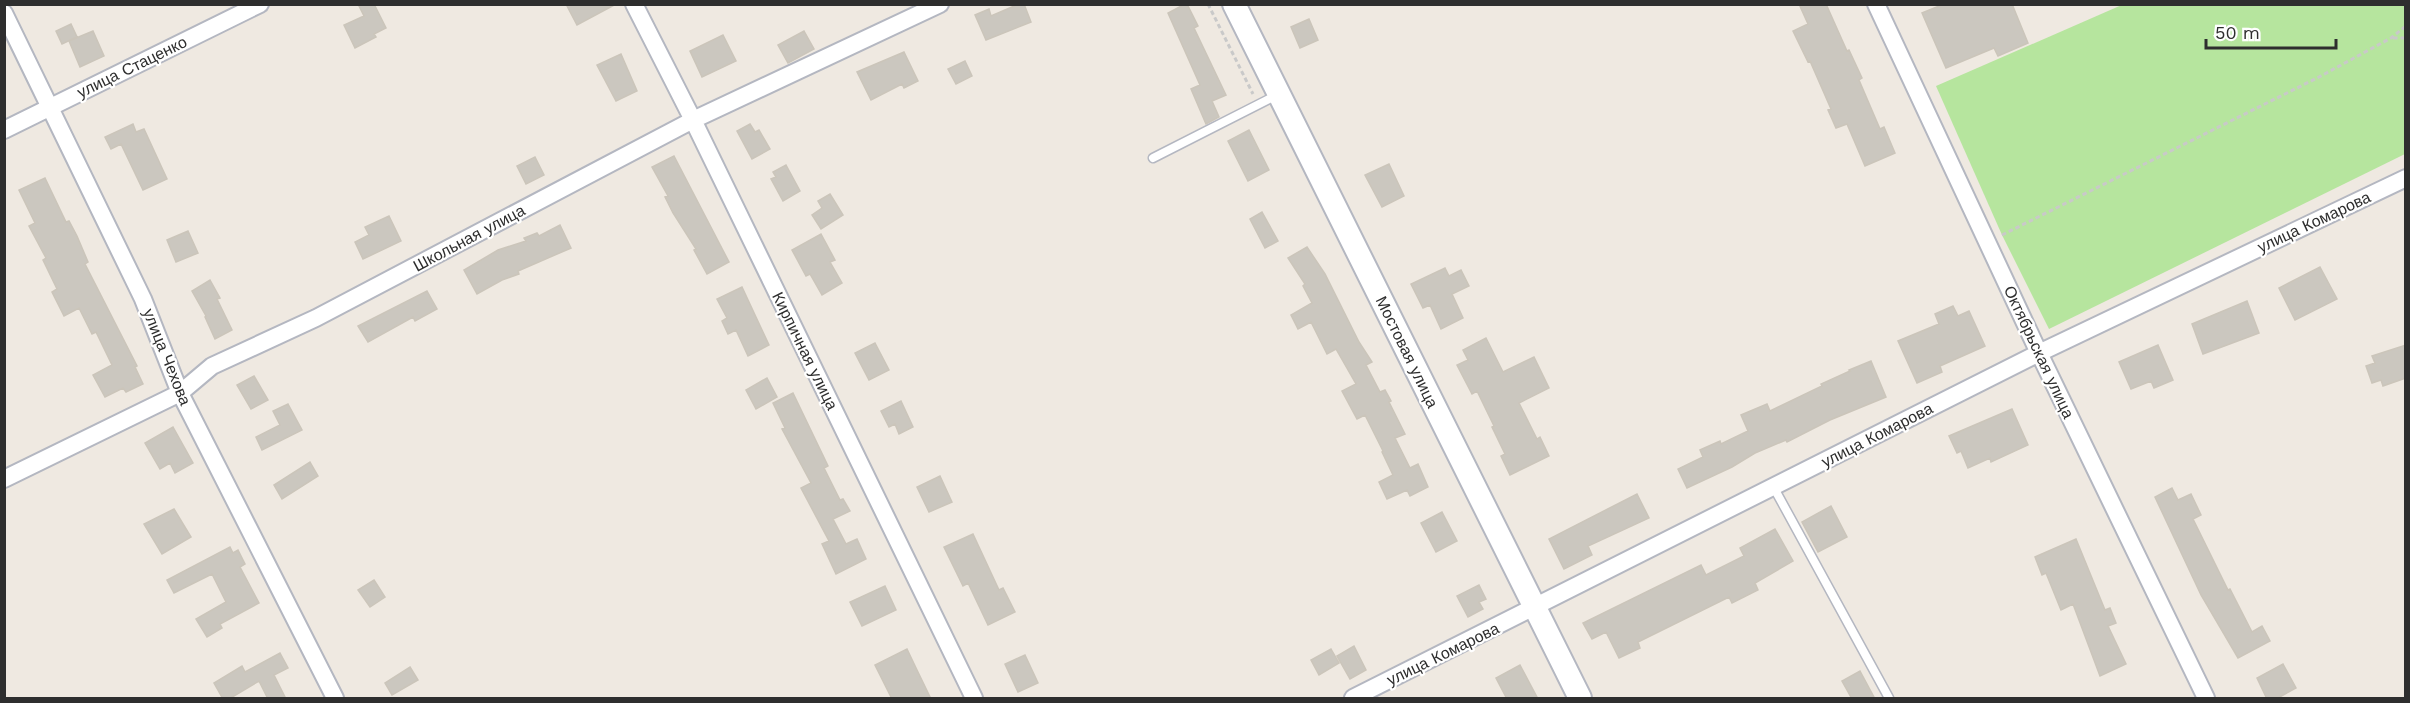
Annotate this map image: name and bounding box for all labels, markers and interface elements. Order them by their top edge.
scale bar [2206,12,2336,50]
text: 50 m [2215,22,2260,43]
street label: улица Стаценко [74,32,190,102]
street label: улица Комарова [2254,187,2374,257]
street label: Школьная улица [410,200,528,275]
street label: Октябрьская улица [2000,283,2078,422]
street label: Кирпичная улица [768,289,842,413]
street label: Мостовая улица [1372,293,1442,411]
street label: улица Чехова [139,306,195,408]
street label: улица Комарова [1818,399,1936,471]
street label: улица Комарова [1384,619,1502,689]

